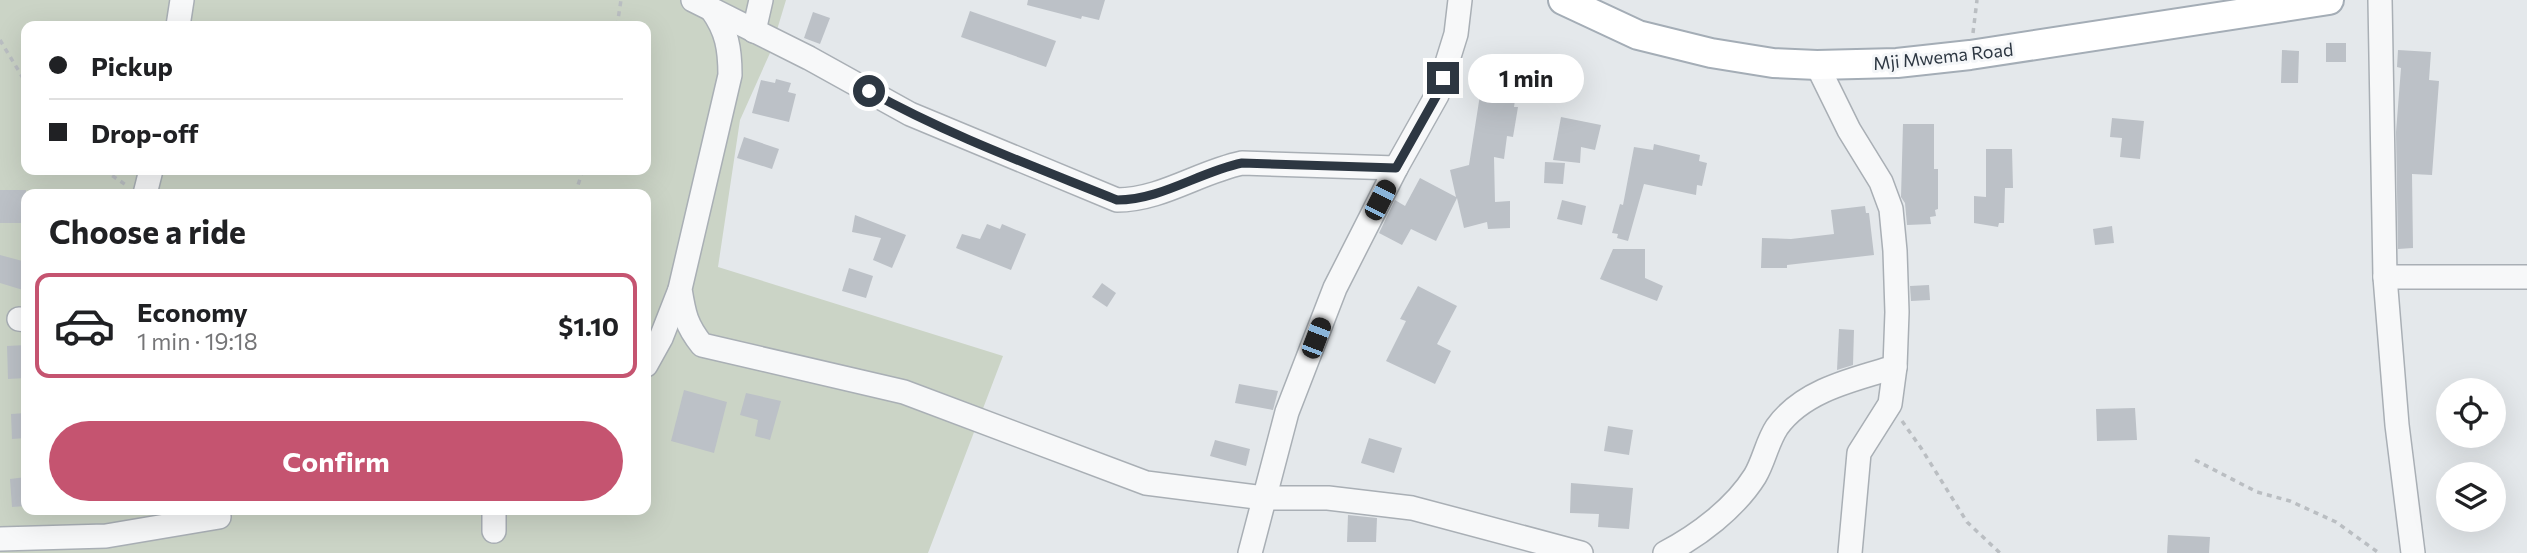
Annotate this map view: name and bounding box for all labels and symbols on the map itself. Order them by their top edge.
street label: Mji Mwema Road [1872,38,2014,74]
callout: 1 min [1468,54,1583,102]
route end [1427,62,1459,94]
route start [853,75,885,107]
car [1362,177,1399,223]
car [1299,315,1334,361]

